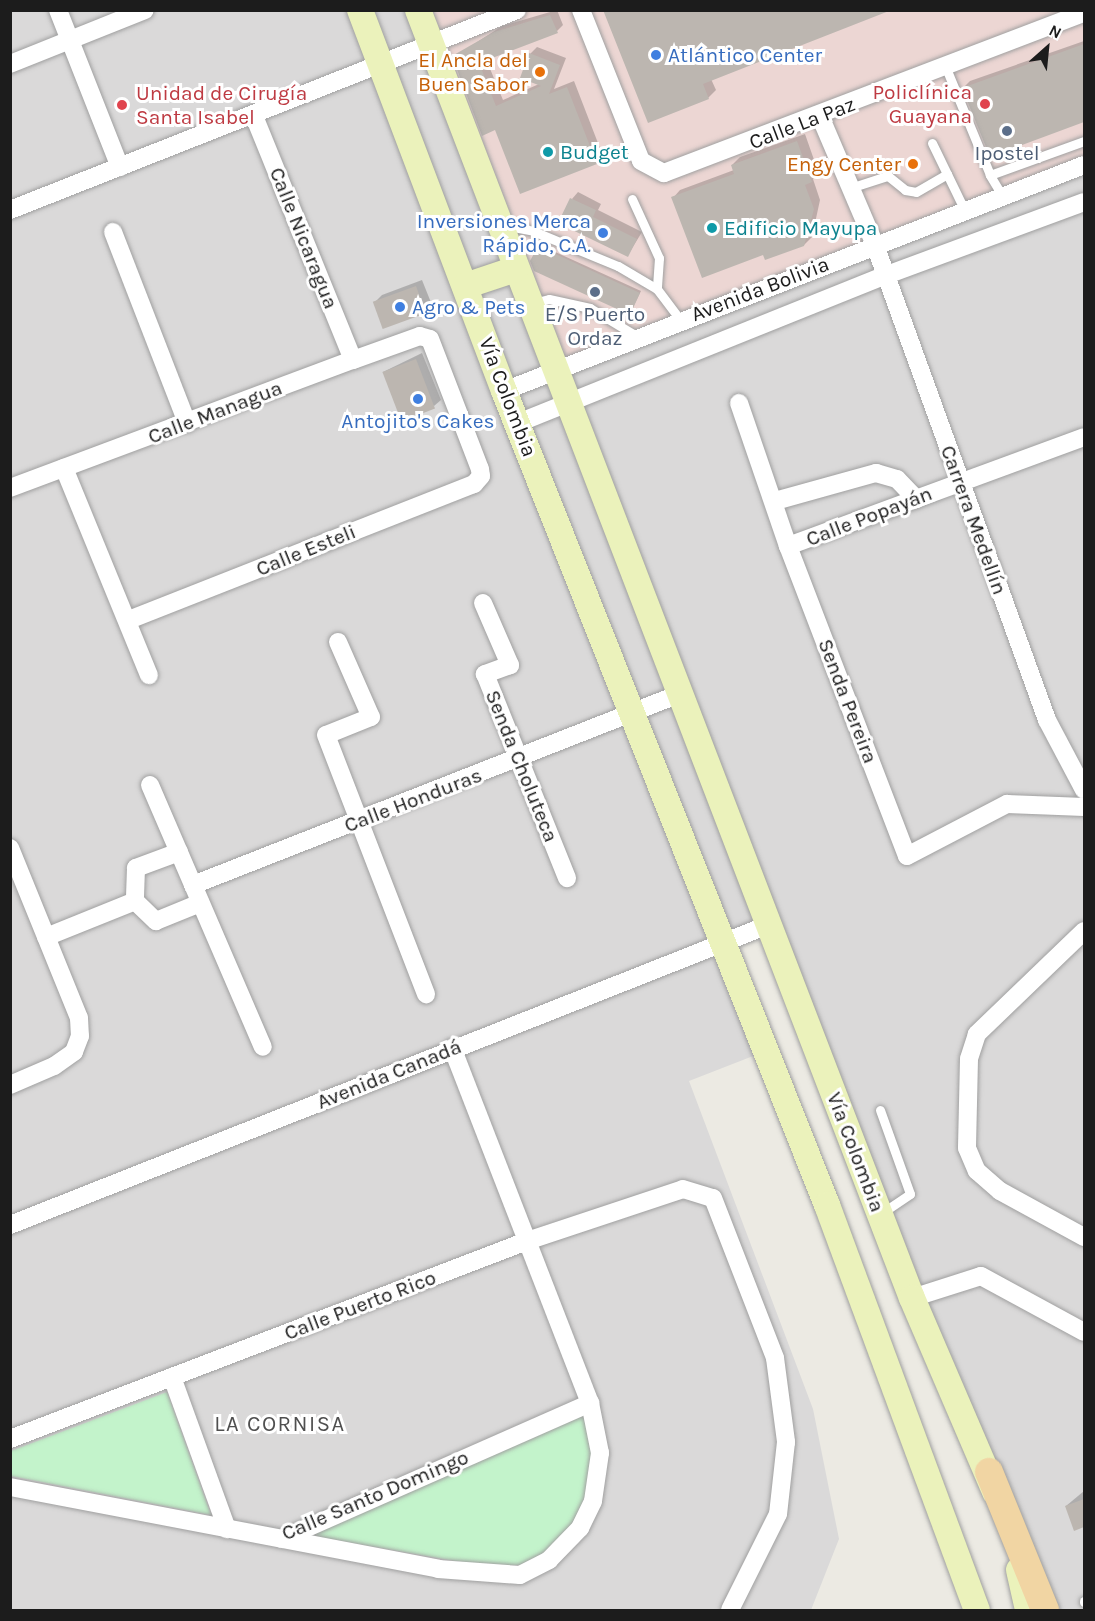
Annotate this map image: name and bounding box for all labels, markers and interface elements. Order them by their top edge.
north arrow [1017,18,1077,78]
text: N [1046,20,1065,43]
place label: Atlántico Center [668,42,822,68]
place label: El Ancla del Buen Sabor [418,47,528,97]
marker: Atlántico Center [649,48,663,62]
marker: El Ancla del Buen Sabor [533,65,547,79]
place label: Policlínica Guayana [872,79,972,129]
place label: Unidad de Cirugía Santa Isabel [136,80,307,130]
street label: Calle La Paz [745,91,859,155]
marker: Policlínica Guayana [976,95,994,113]
marker: Unidad de Cirugía Santa Isabel [113,96,131,114]
marker: Ipostel [1000,124,1014,138]
place label: Budget [560,139,629,165]
place label: Ipostel [974,140,1040,166]
marker: Budget [541,145,555,159]
place label: Engy Center [787,151,901,177]
marker: Engy Center [906,157,920,171]
street label: Calle Nicaragua [264,164,344,312]
place label: Inversiones Merca Rápido, C.A. [417,208,591,258]
place label: Edificio Mayupa [724,215,877,241]
marker: Edificio Mayupa [705,221,719,235]
marker: Inversiones Merca Rápido, C.A. [596,226,610,240]
street label: Avenida Bolivia [687,251,833,327]
marker: E/S Puerto Ordaz [588,285,602,299]
place label: Agro & Pets [412,294,526,320]
marker: Agro & Pets [393,300,407,314]
place label: E/S Puerto Ordaz [545,301,645,351]
street label: Vía Colombia [474,334,542,460]
street label: Calle Managua [144,375,286,449]
marker: Antojito's Cakes [411,392,425,406]
place label: Antojito's Cakes [341,408,495,434]
street label: Carrera Medellín [935,442,1013,598]
street label: Calle Popayán [802,480,936,552]
street label: Calle Esteli [252,519,360,581]
street label: Senda Pereira [813,635,883,767]
street label: Senda Choluteca [480,686,564,846]
street label: Calle Honduras [341,762,485,838]
street label: Avenida Canadá [313,1034,465,1114]
street label: Vía Colombia [822,1089,890,1215]
street label: Calle Puerto Rico [281,1264,439,1346]
district label: LA CORNISA [214,1412,346,1438]
street label: Calle Santo Domingo [278,1444,472,1546]

